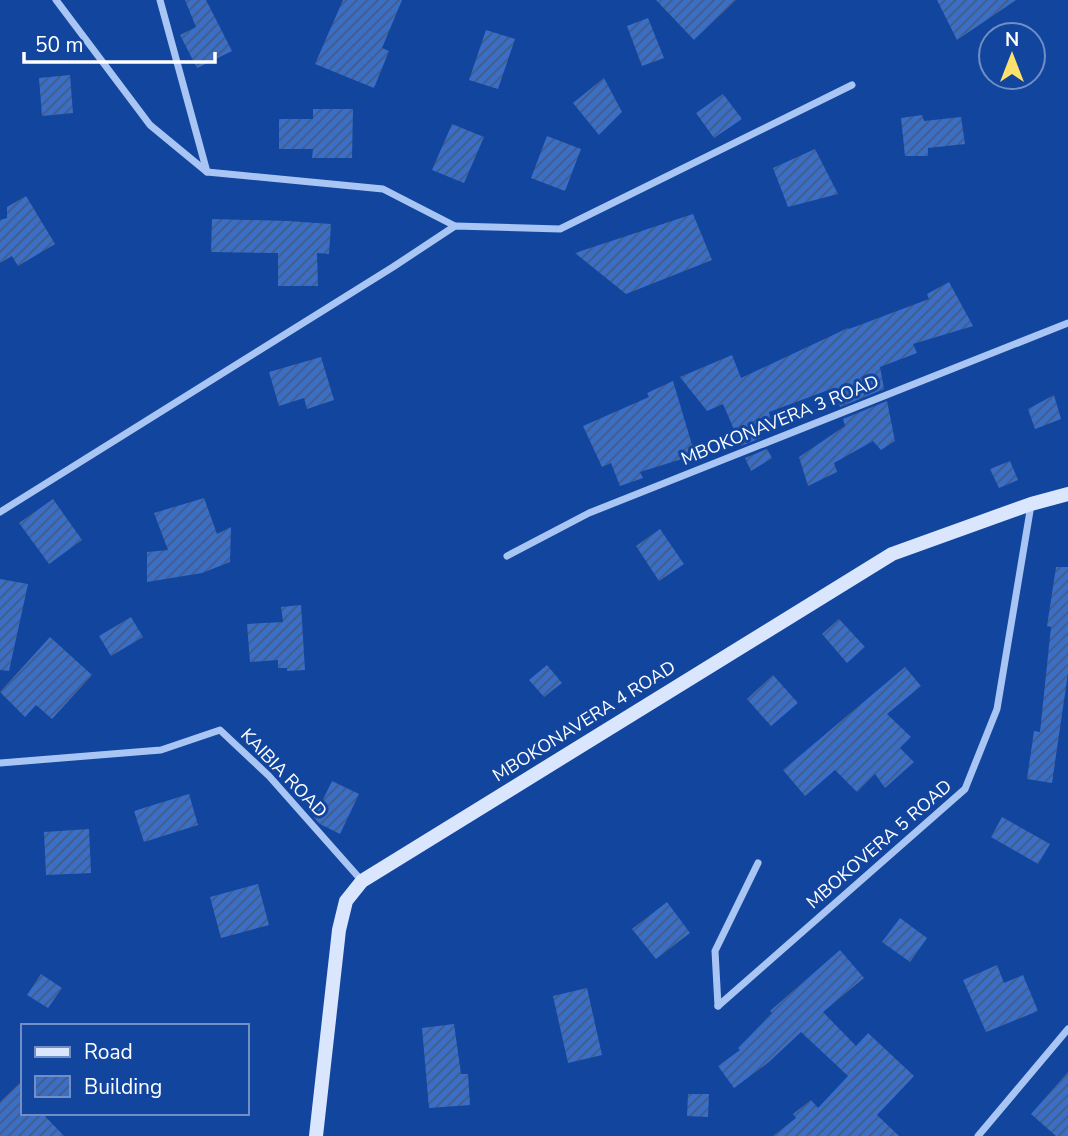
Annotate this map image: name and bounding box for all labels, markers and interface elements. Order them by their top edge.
scale bar [24,21,215,65]
north arrow [977,21,1047,91]
text: N [1005,27,1019,53]
text: 50 m [35,31,84,59]
street label: MBOKONAVERA 3 ROAD [678,369,882,471]
street label: MBOKONAVERA 4 ROAD [488,655,680,787]
street label: KAIBIA ROAD [235,723,333,823]
street label: MBOKOVERA 5 ROAD [801,774,957,914]
legend [21,1024,248,1115]
text: Road [84,1038,133,1066]
text: Building [84,1073,162,1101]

